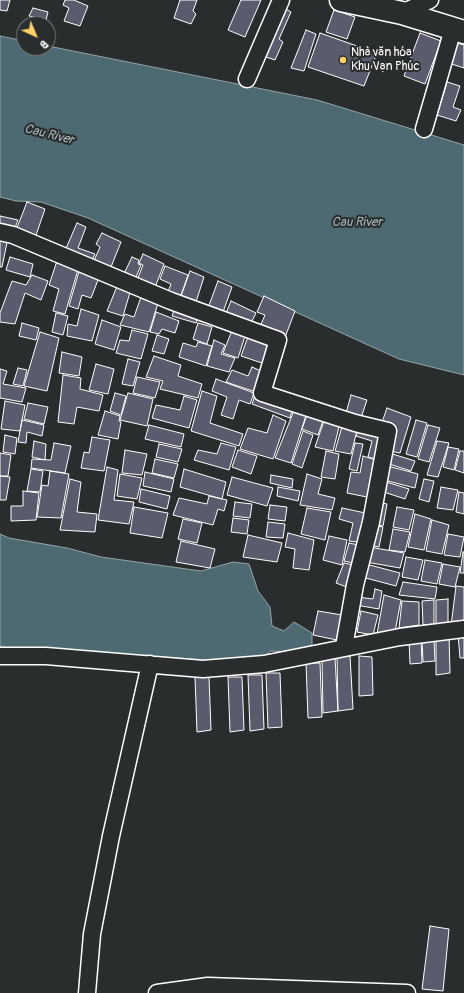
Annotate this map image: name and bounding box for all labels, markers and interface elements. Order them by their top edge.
north arrow [16,16,56,56]
text: B [37,37,51,51]
place label: Nhà văn hóa Khu Vạn Phúc [351,46,420,74]
marker: Nhà văn hóa Khu Vạn Phúc [338,55,348,65]
water label: Cau River [23,121,75,149]
water label: Cau River [332,215,382,231]

